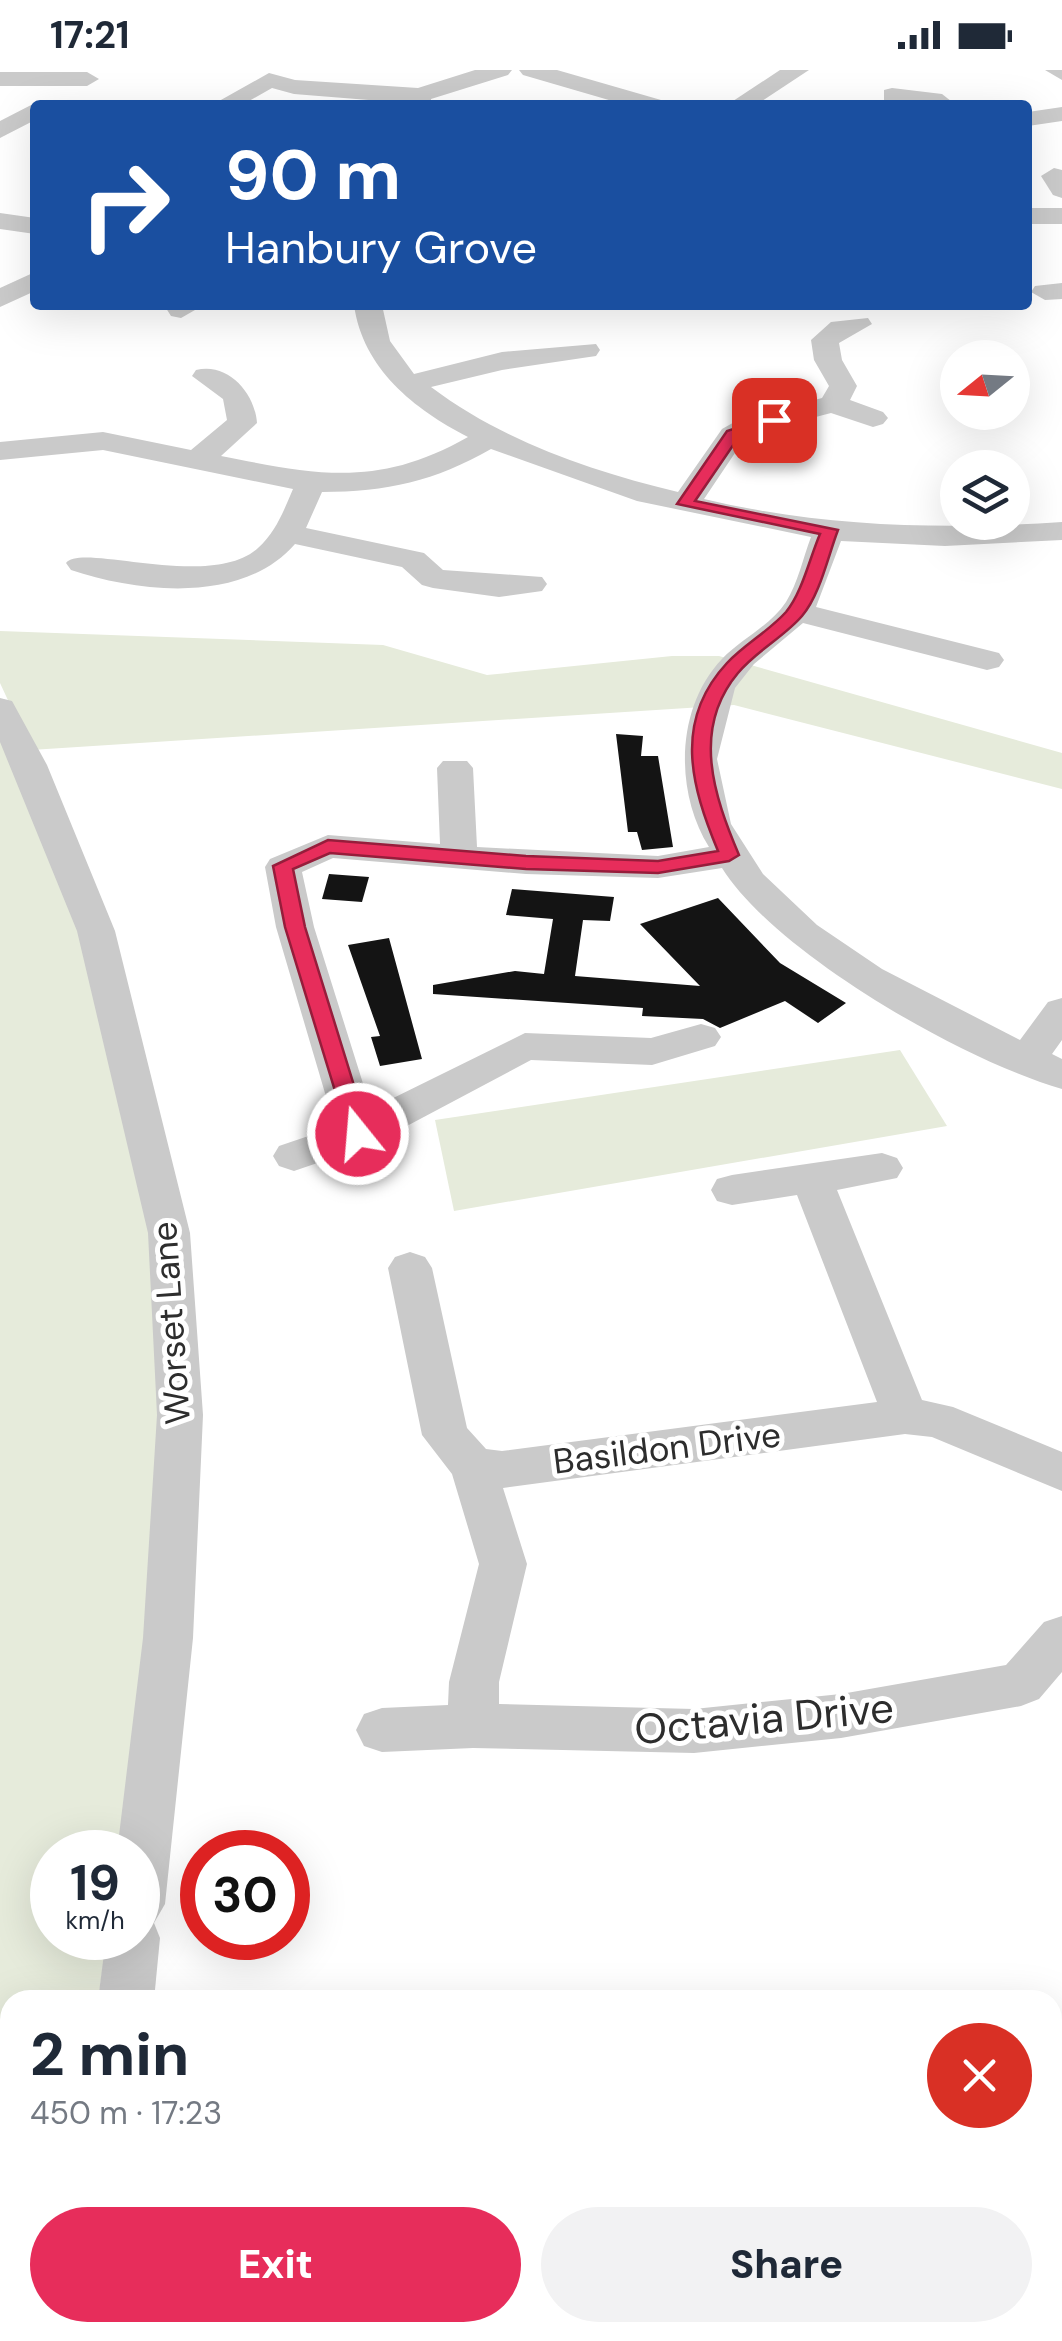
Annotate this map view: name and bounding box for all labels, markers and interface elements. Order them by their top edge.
text: 17:21 [50,10,130,60]
text: 90 m [225,130,401,221]
icon: right [60,140,190,270]
text: Hanbury Grove [225,218,537,277]
north arrow [940,340,1030,430]
map controls [940,340,1030,540]
pin [732,378,817,463]
icon: arrive [747,393,802,448]
button: layers [940,450,1030,540]
position arrow [306,1082,410,1186]
street label: Worset Lane [141,1220,201,1426]
street label: Basildon Drive [551,1411,783,1485]
street label: Octavia Drive [632,1680,896,1757]
speed limit sign: 30 [180,1830,310,1960]
text: 19 [70,1850,120,1916]
text: km/h [65,1904,125,1937]
text: 2 min [30,2015,189,2094]
button: close [927,2023,1032,2128]
text: 450 m · 17:23 [30,2092,222,2134]
button: Exit [30,2207,521,2322]
button: Share [541,2207,1032,2322]

